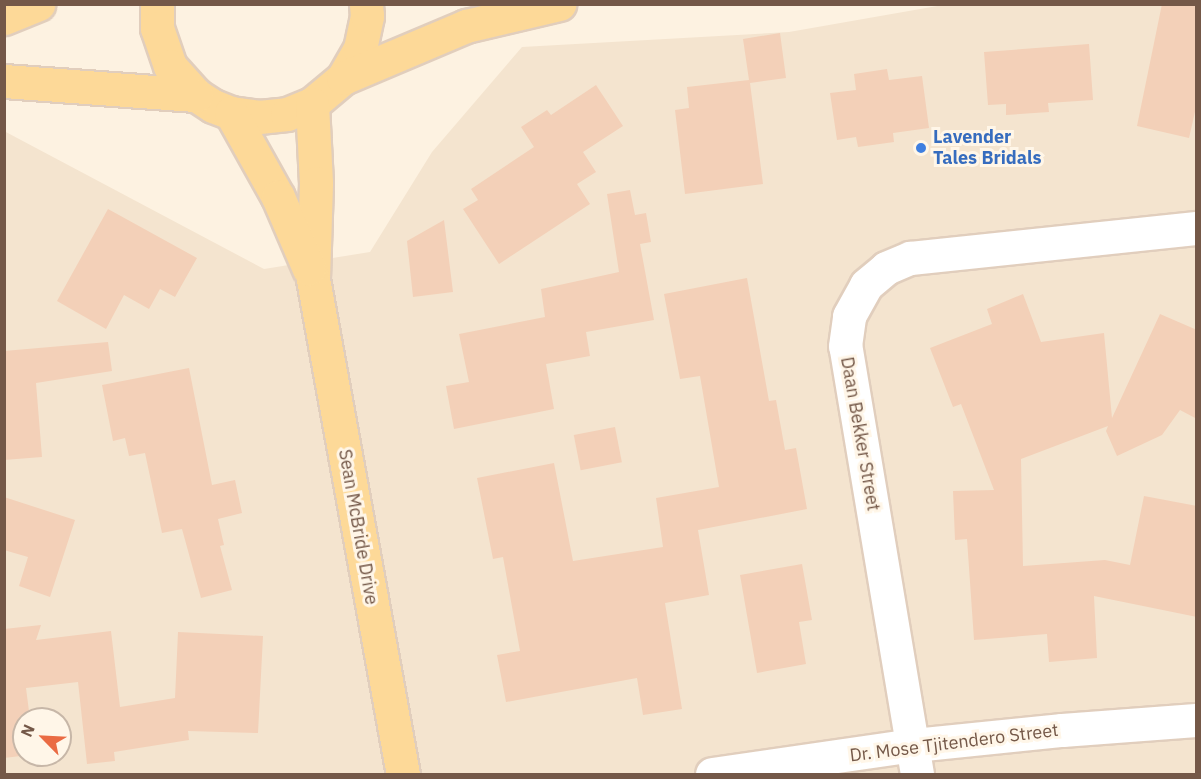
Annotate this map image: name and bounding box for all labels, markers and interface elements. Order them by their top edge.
place label: Lavender Tales Bridals [933,127,1042,170]
marker: Lavender Tales Bridals [914,141,928,155]
street label: Daan Bekker Street [836,355,884,513]
street label: Sean McBride Drive [334,448,382,606]
north arrow [12,707,72,767]
street label: Dr. Mose Tjitendero Street [848,719,1060,767]
text: N [16,721,39,740]

